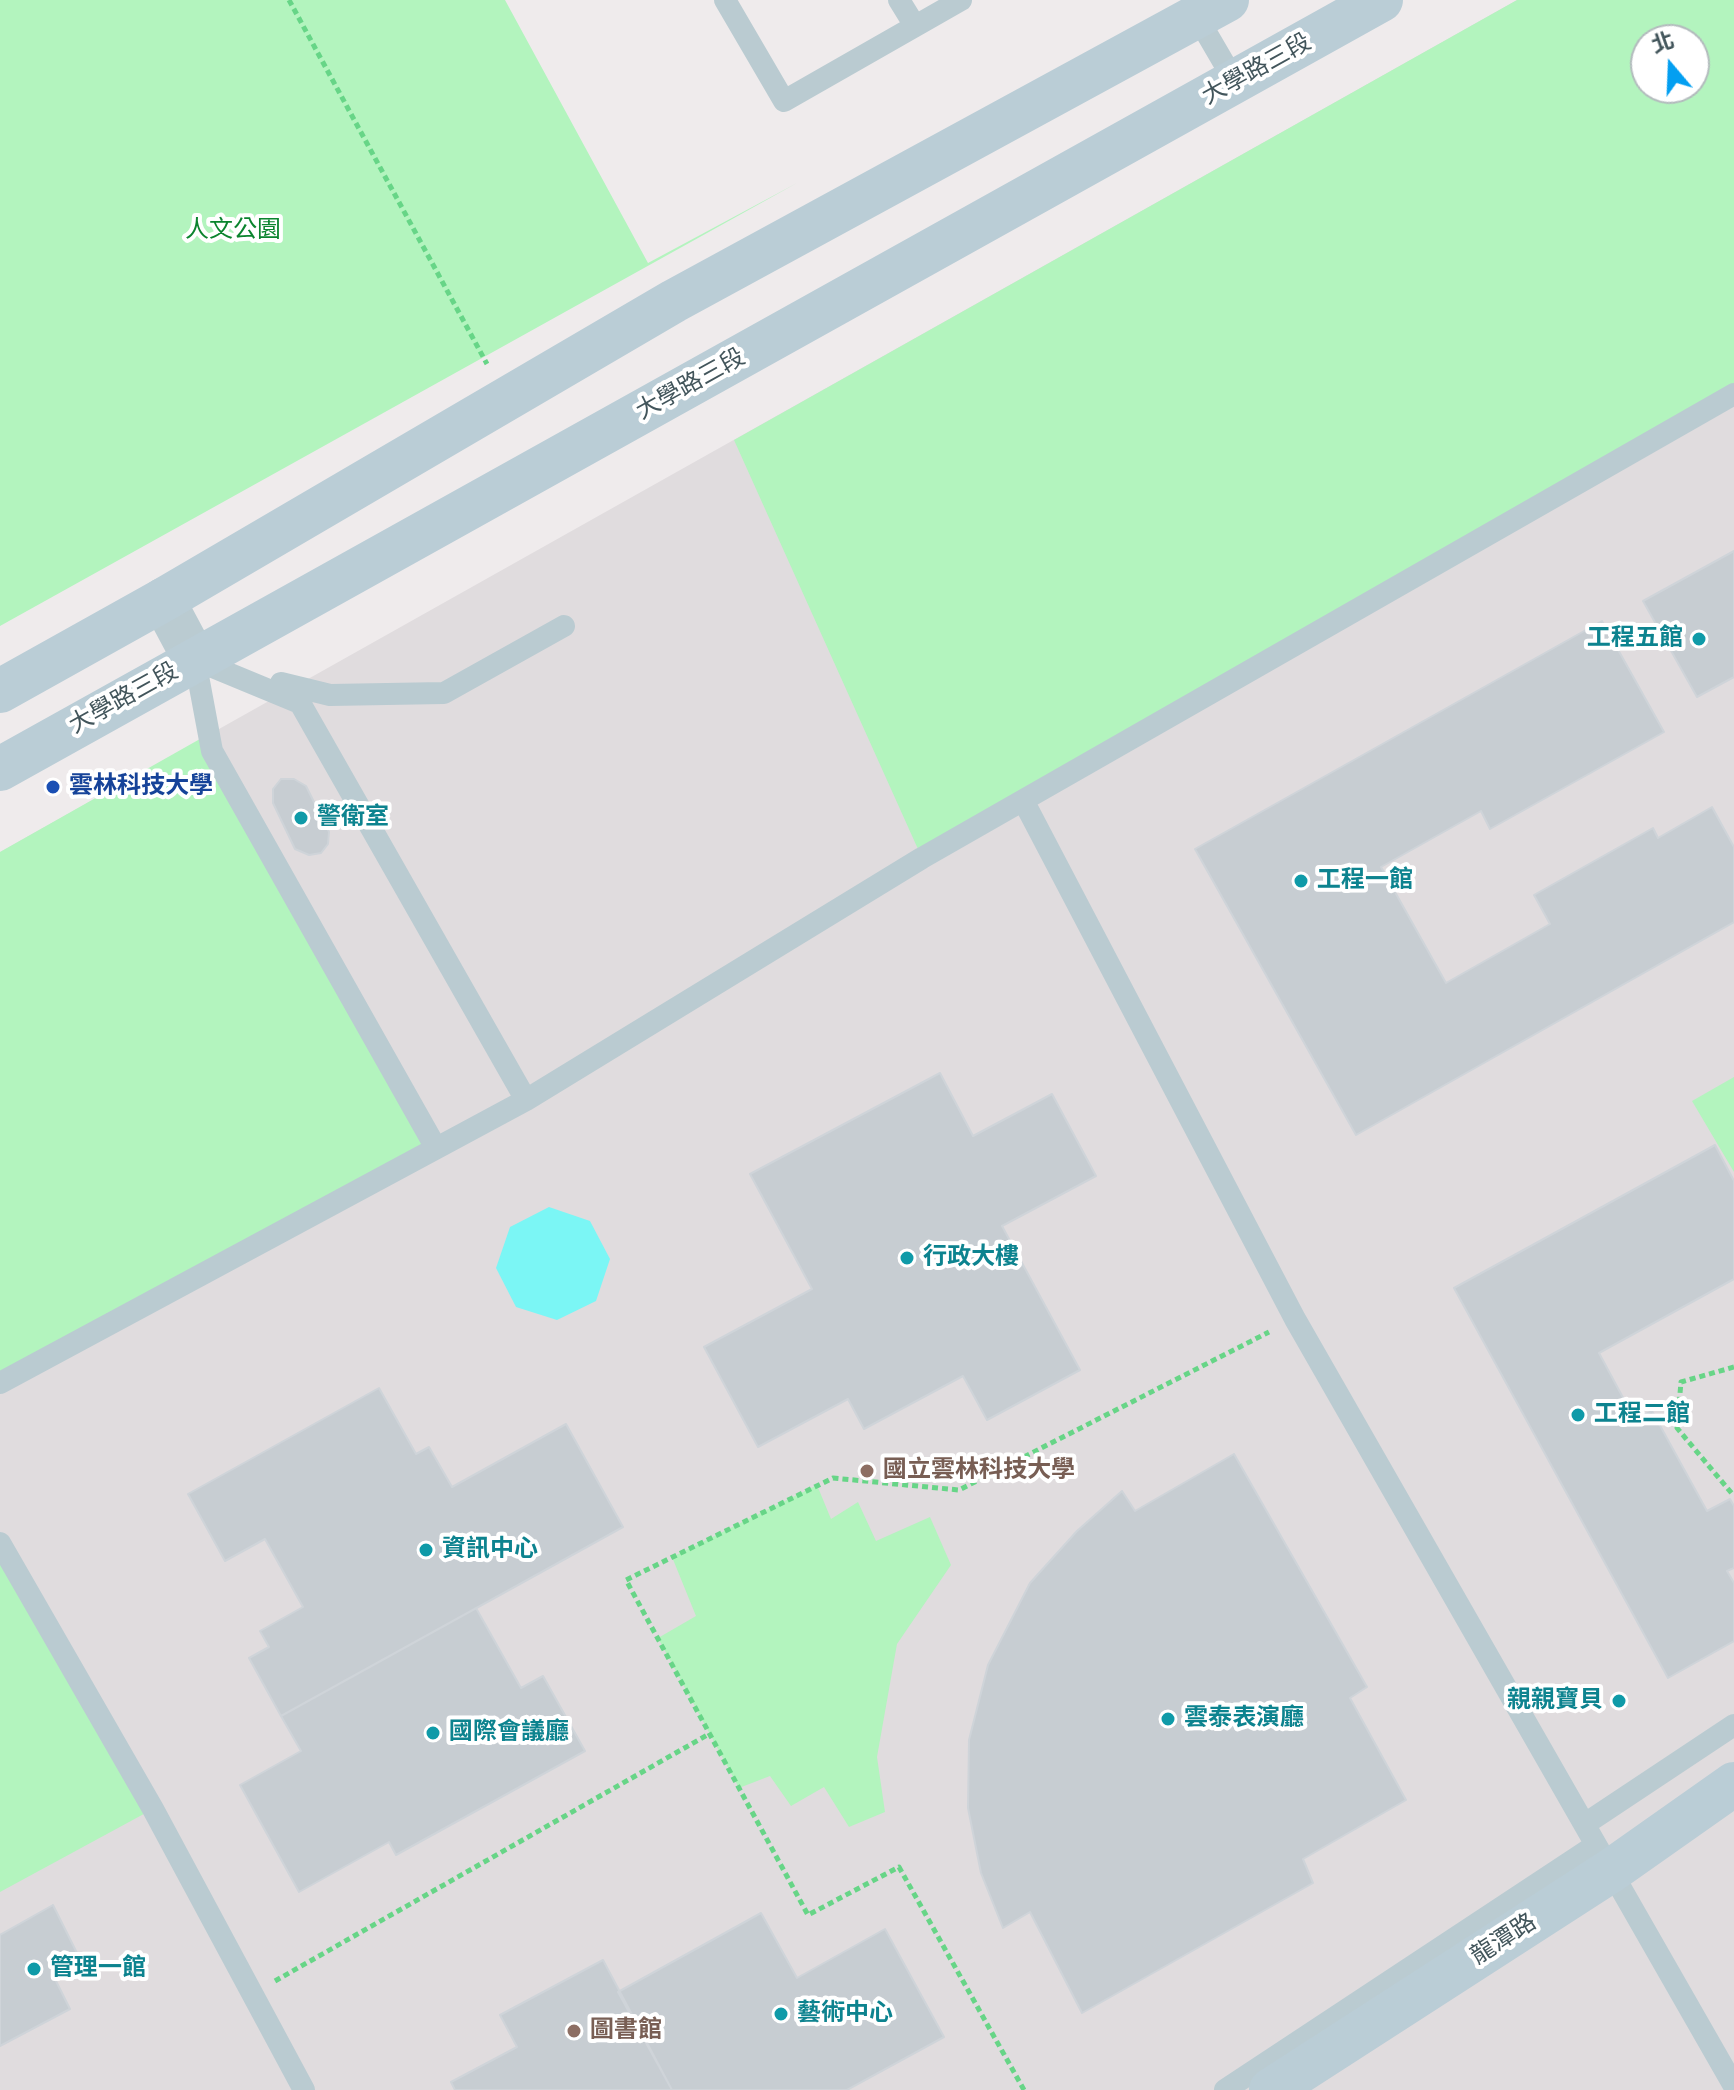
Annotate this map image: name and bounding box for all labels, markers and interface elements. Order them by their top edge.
north arrow [1630,24,1710,104]
text: 北 [1648,27,1677,58]
street label: 大學路三段 [1198,28,1316,112]
park label: 人文公園 [185,217,281,245]
street label: 大學路三段 [632,343,750,427]
place label: 工程五館 [1587,625,1683,653]
marker: 工程五館 [1690,630,1708,648]
street label: 大學路三段 [65,657,183,741]
place label: 雲林科技大學 [69,773,213,801]
marker: 雲林科技大學 [44,778,62,796]
place label: 警衛室 [317,804,389,832]
marker: 警衛室 [292,809,310,827]
place label: 工程一館 [1317,867,1413,895]
marker: 工程一館 [1292,872,1310,890]
place label: 行政大樓 [923,1244,1019,1272]
marker: 行政大樓 [898,1249,916,1267]
place label: 工程二館 [1594,1401,1690,1429]
marker: 工程二館 [1569,1406,1587,1424]
place label: 國立雲林科技大學 [883,1457,1075,1485]
marker: 國立雲林科技大學 [858,1462,876,1480]
place label: 資訊中心 [442,1536,538,1564]
marker: 資訊中心 [417,1541,435,1559]
place label: 親親寶貝 [1507,1687,1603,1715]
marker: 親親寶貝 [1610,1692,1628,1710]
place label: 雲泰表演廳 [1184,1705,1304,1733]
marker: 雲泰表演廳 [1159,1710,1177,1728]
place label: 國際會議廳 [449,1719,569,1747]
marker: 國際會議廳 [424,1724,442,1742]
street label: 龍潭路 [1466,1908,1542,1972]
place label: 管理一館 [50,1955,146,1983]
marker: 管理一館 [25,1960,43,1978]
place label: 藝術中心 [797,2000,893,2028]
marker: 藝術中心 [772,2005,790,2023]
place label: 圖書館 [590,2017,662,2045]
marker: 圖書館 [565,2022,583,2040]

